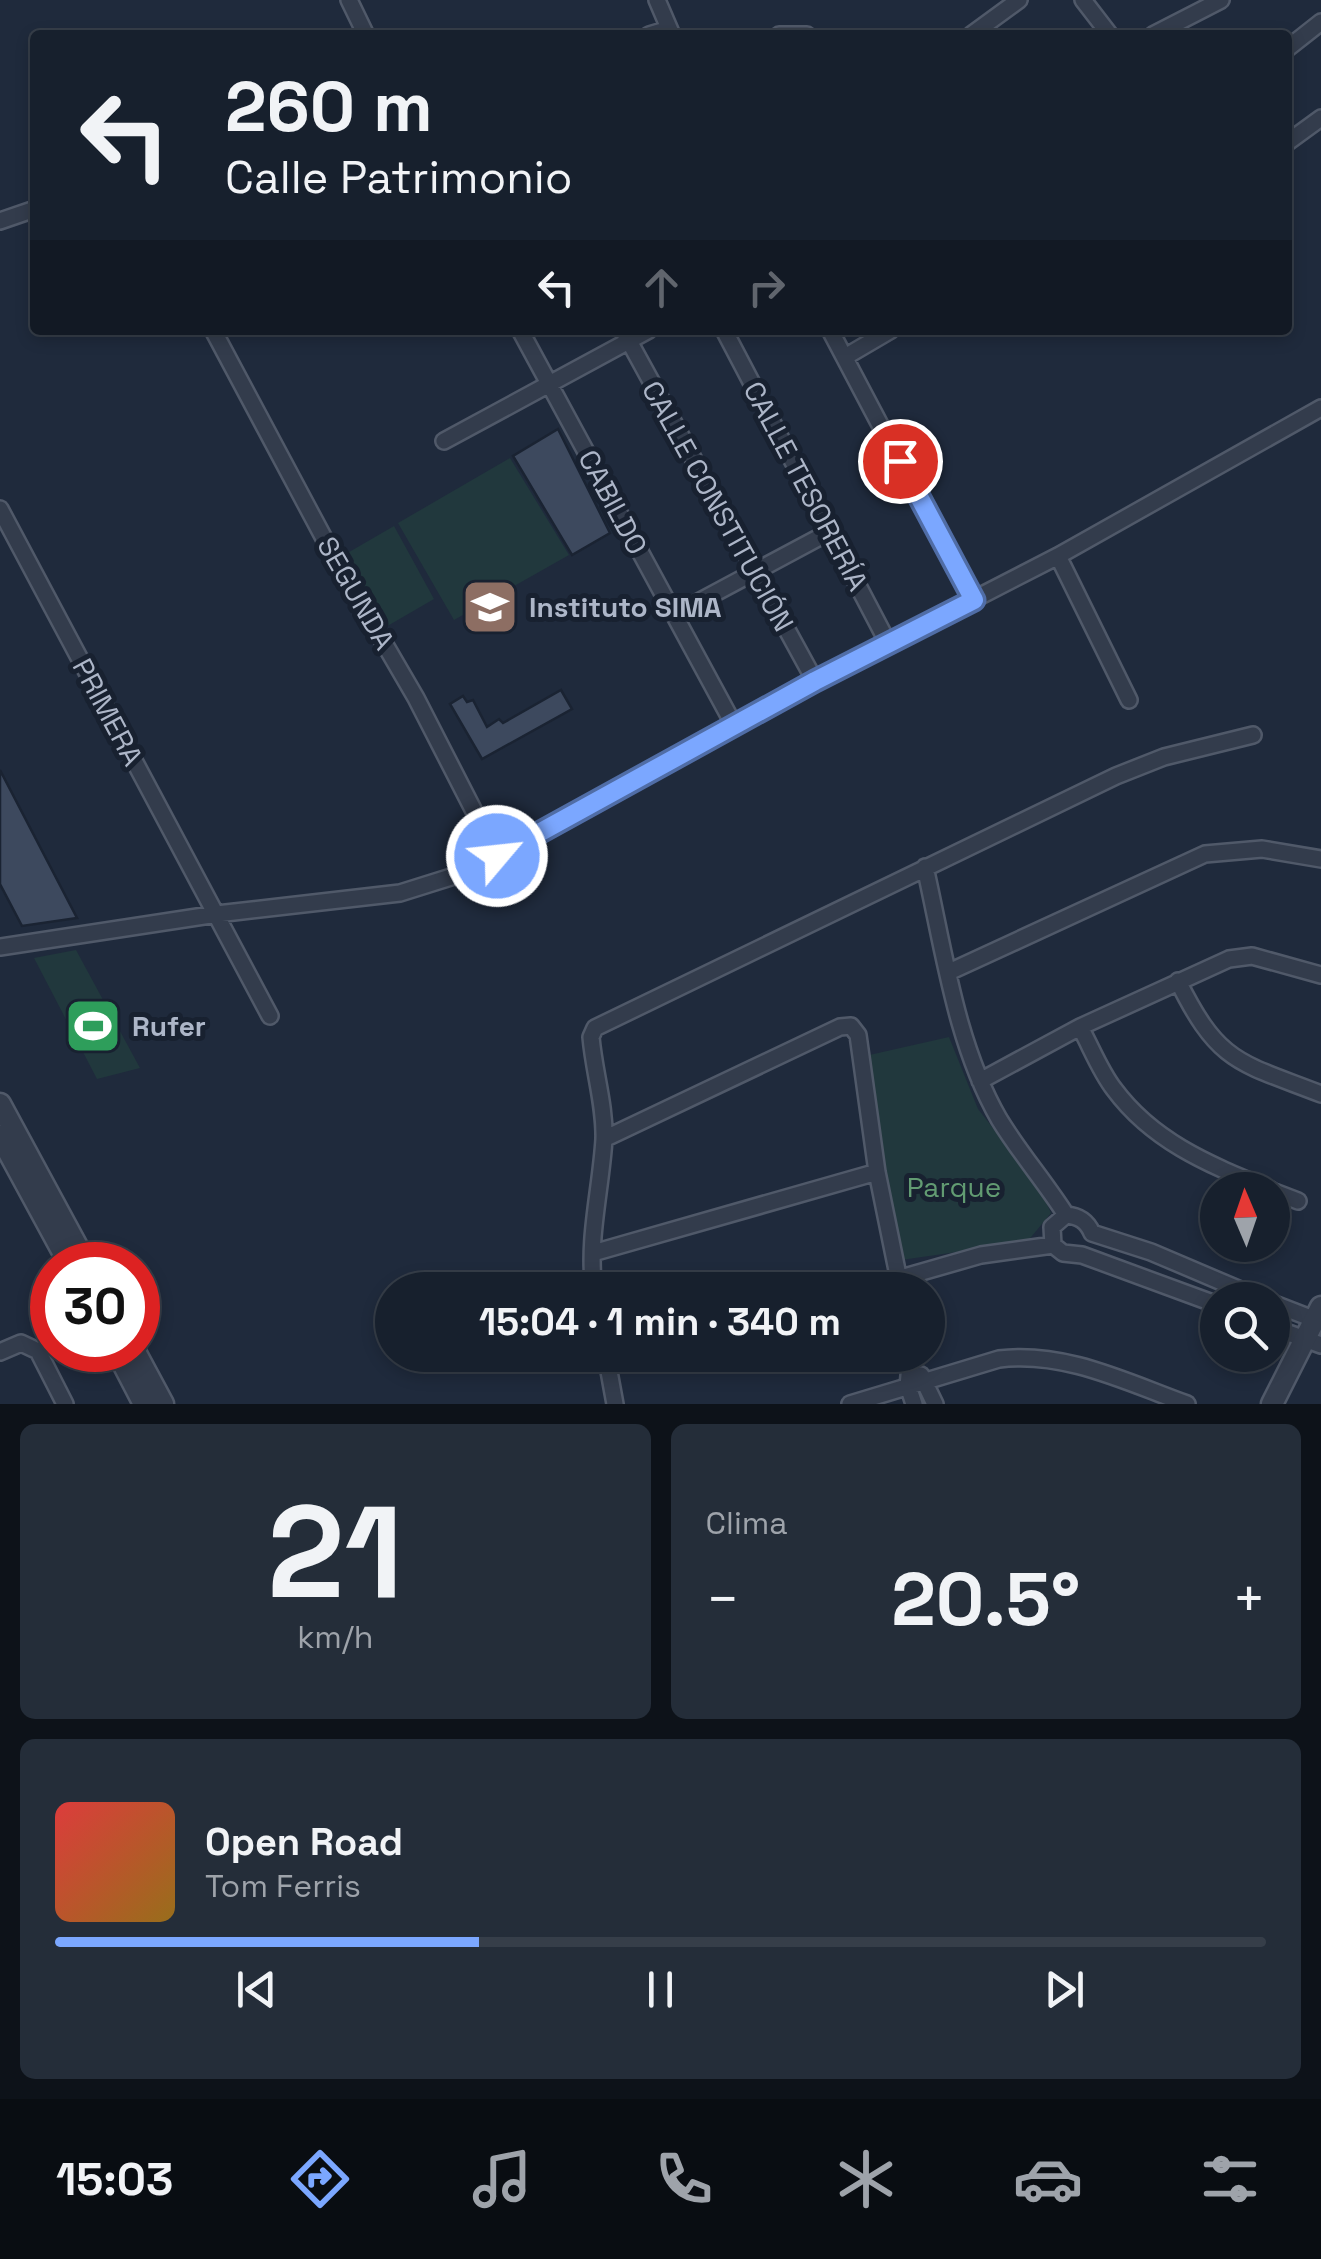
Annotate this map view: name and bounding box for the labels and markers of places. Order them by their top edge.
pin [858,419,943,504]
school or university icon: Instituto SIMA [460,577,520,637]
place label: Instituto SIMA [529,589,722,625]
sports icon: Rufer [63,996,123,1056]
place label: Rufer [132,1008,206,1044]

